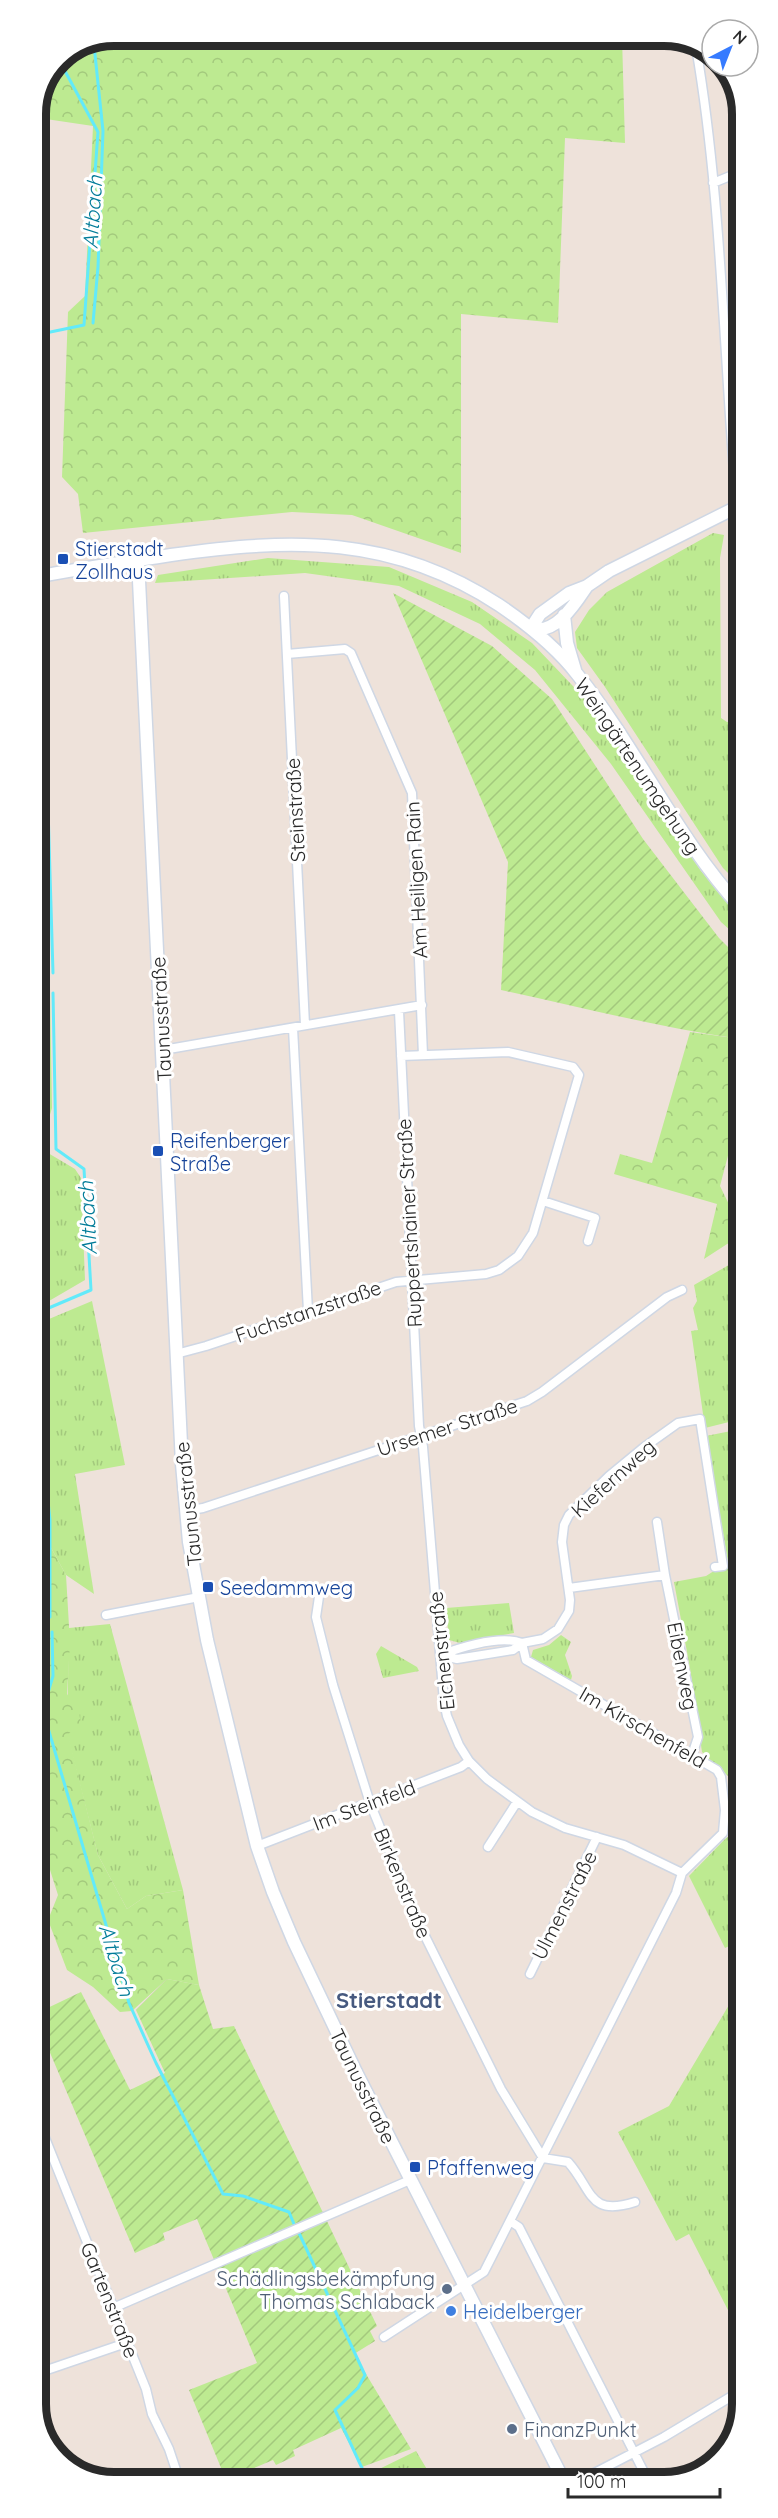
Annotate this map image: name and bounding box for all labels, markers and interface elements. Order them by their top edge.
north arrow [700,18,760,78]
text: N [729,25,751,48]
water label: Altbach [76,173,108,250]
place label: Stierstadt Zollhaus [75,536,164,584]
marker: Stierstadt Zollhaus [56,552,70,566]
street label: Weingärtenumgehung [570,673,706,859]
street label: Steinstraße [280,757,310,863]
street label: Am Heiligen Rain [399,801,433,959]
street label: Taunusstraße [145,956,177,1082]
street label: Ruppertshainer Straße [391,1118,427,1328]
place label: Reifenberger Straße [170,1128,290,1176]
marker: Reifenberger Straße [151,1144,165,1158]
water label: Altbach [72,1179,102,1255]
street label: Fuchstanzstraße [232,1274,384,1348]
street label: Ursemer Straße [374,1392,520,1462]
street label: Kiefernweg [566,1434,660,1522]
street label: Taunusstraße [169,1441,207,1567]
place label: Seedammweg [220,1575,353,1600]
marker: Seedammweg [201,1580,215,1594]
street label: Eichenstraße [422,1590,460,1712]
street label: Eibenweg [662,1620,704,1712]
street label: Im Kirschenfeld [575,1681,711,1773]
street label: Im Steinfeld [309,1774,419,1836]
street label: Birkenstraße [369,1824,437,1942]
street label: Ulmenstraße [526,1846,602,1964]
water label: Altbach [94,1921,141,2000]
district label: Stierstadt [336,1986,442,2014]
street label: Taunusstraße [324,2024,402,2148]
place label: Pfaffenweg [427,2155,534,2180]
marker: Pfaffenweg [408,2160,422,2174]
street label: Gartenstraße [75,2238,145,2362]
place label: Schädlingsbekämpfung Thomas Schlaback [217,2266,435,2314]
marker: Schädlingsbekämpfung Thomas Schlaback [440,2282,454,2296]
place label: Heidelberger [463,2299,583,2324]
marker: Heidelberger [444,2304,458,2318]
place label: FinanzPunkt [524,2417,637,2442]
marker: FinanzPunkt [505,2422,519,2436]
scale bar [568,2461,720,2499]
text: 100 m [577,2470,626,2493]

